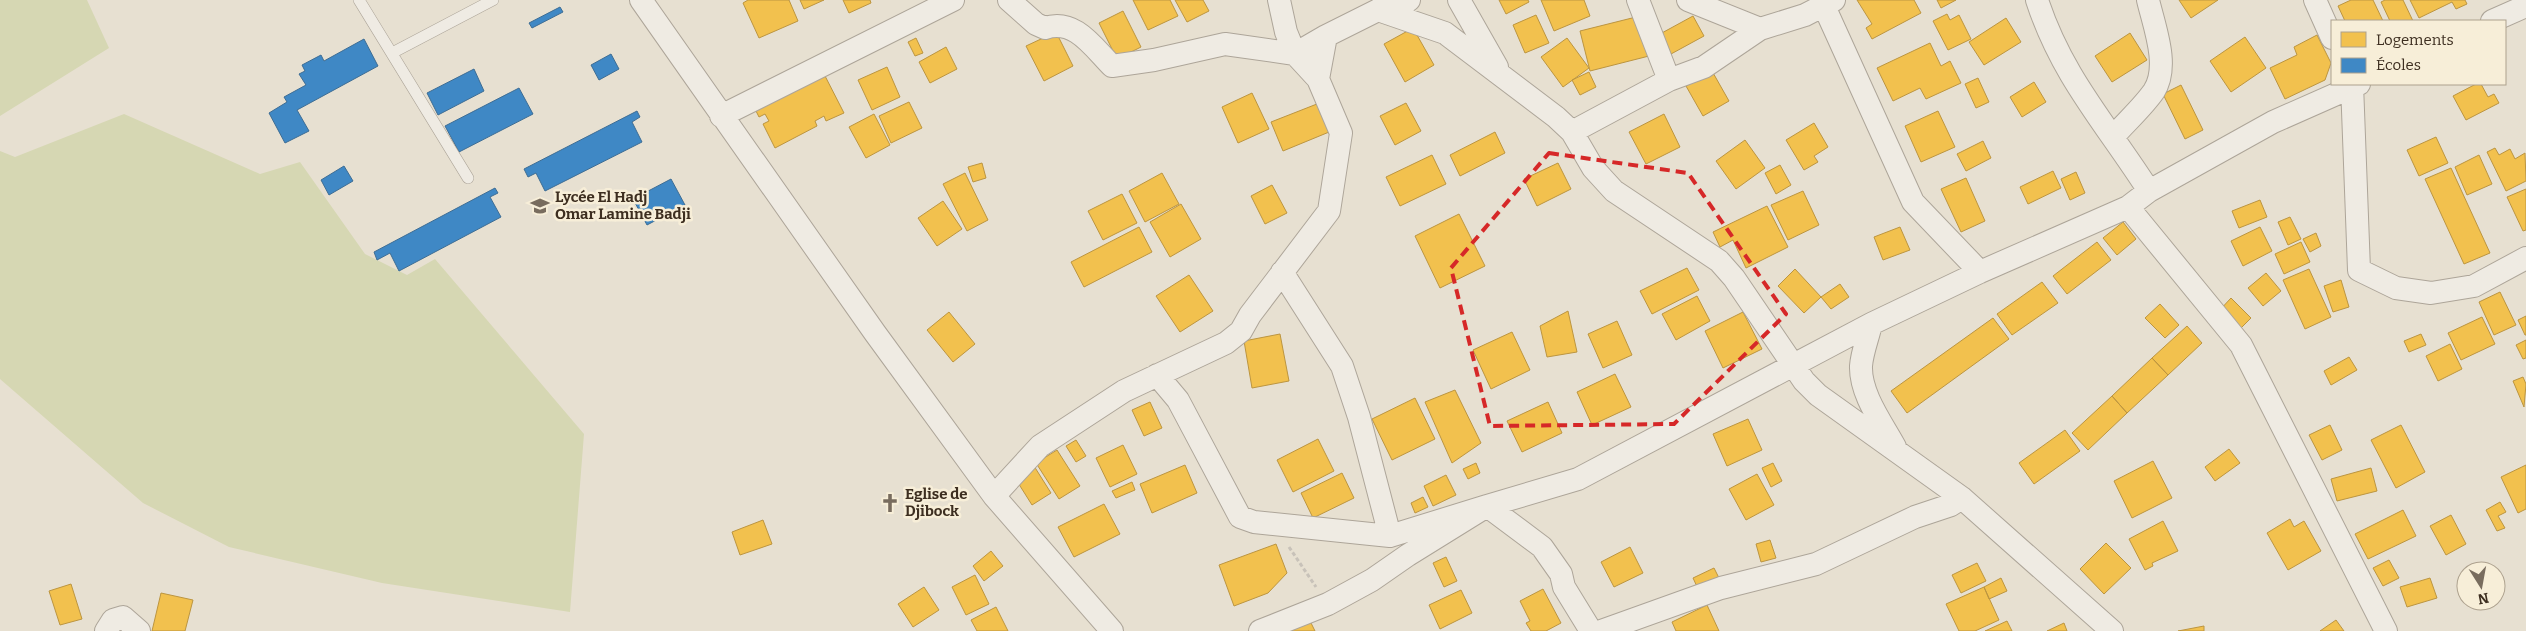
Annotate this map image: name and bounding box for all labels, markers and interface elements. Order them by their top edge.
legend [2331,20,2506,85]
text: Logements [2376,31,2454,49]
text: Écoles [2376,56,2421,74]
place label: Lycée El Hadj Omar Lamine Badji [555,188,691,223]
school or university icon: Lycée El Hadj Omar Lamine Badji [529,195,551,217]
place label: Eglise de Djibock [905,485,967,520]
church icon: Eglise de Djibock [879,492,901,514]
north arrow [2456,561,2506,611]
text: N [2476,589,2490,608]

